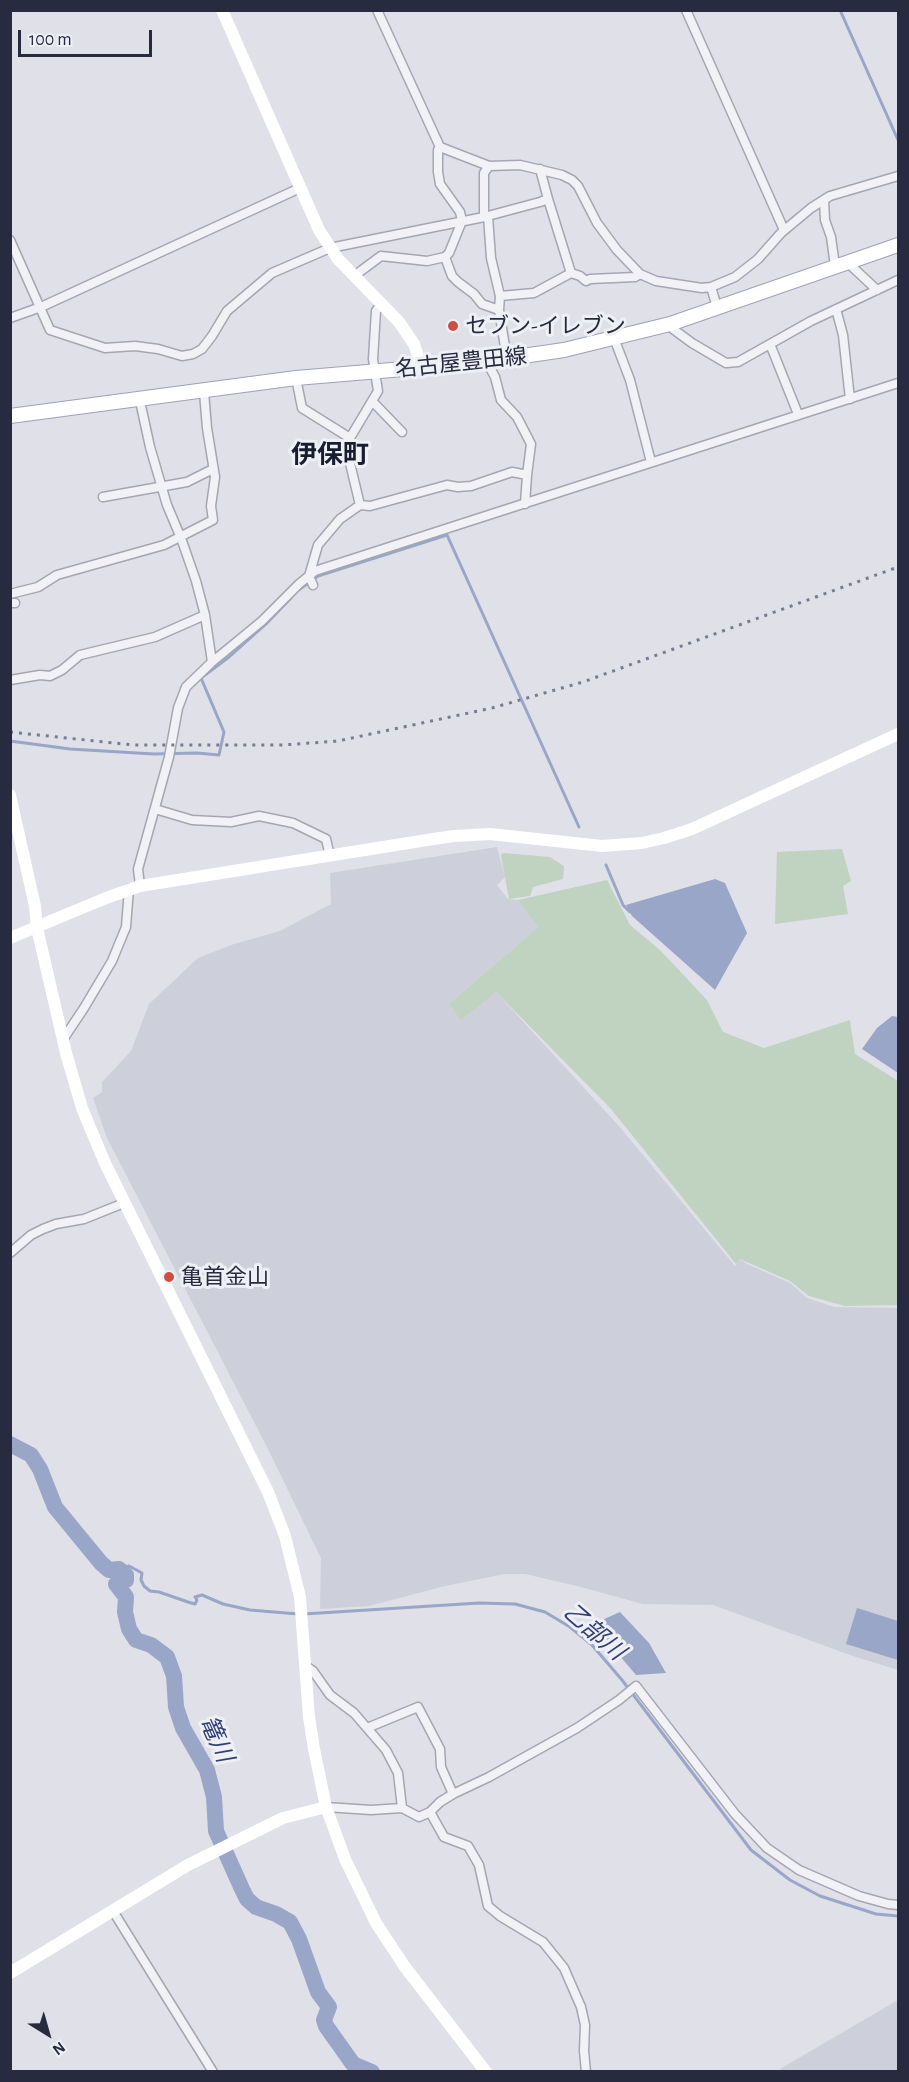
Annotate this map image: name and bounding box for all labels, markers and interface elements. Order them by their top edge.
scale bar [21,18,154,56]
text: 100 m [29,31,72,49]
place label: セブン-イレブン [465,313,626,339]
marker: セブン-イレブン [446,319,460,333]
street label: 名古屋豊田線 [394,343,528,383]
district label: 伊保町 [291,439,369,471]
place label: 亀首金山 [181,1264,269,1290]
marker: 亀首金山 [162,1270,176,1284]
water label: 乙部川 [557,1598,631,1666]
water label: 篭川 [193,1711,239,1767]
north arrow [18,2004,78,2064]
text: N [50,2039,68,2058]

